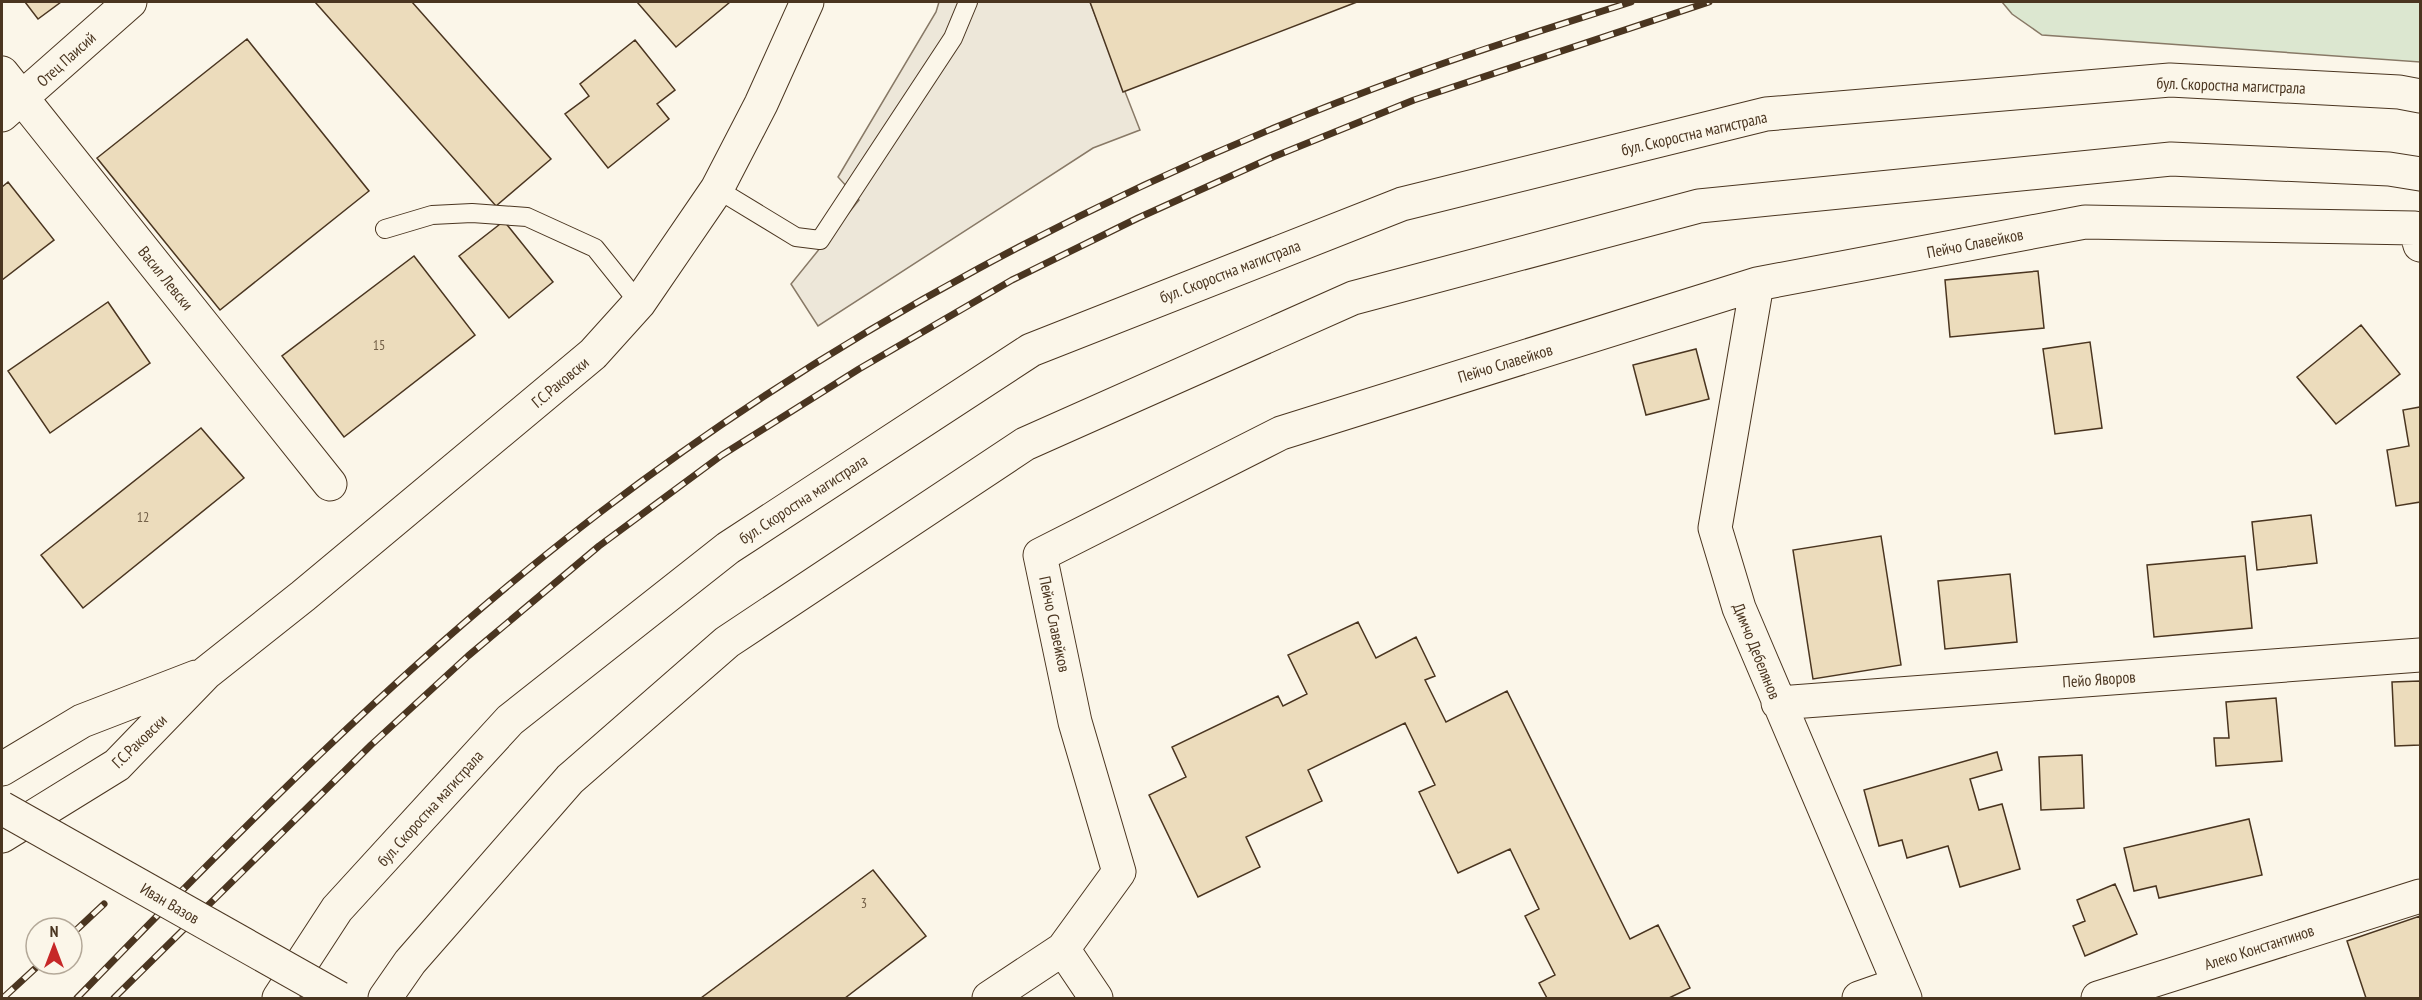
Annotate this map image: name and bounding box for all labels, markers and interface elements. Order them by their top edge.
street label: Отец Паисий [32,27,100,91]
street label: бул. Скоростна магистрала [2156,72,2306,98]
street label: бул. Скоростна магистрала [1619,106,1769,160]
street label: Пейчо Славейков [1925,224,2025,262]
street label: бул. Скоростна магистрала [1157,235,1303,307]
street label: Васил Левски [134,242,198,314]
house number: 15 [373,336,385,354]
street label: Пейчо Славейков [1455,339,1555,387]
street label: Г.С.Раковски [527,352,593,412]
street label: бул. Скоростна магистрала [735,450,871,548]
house number: 12 [137,508,149,526]
street label: Пейчо Славейков [1035,574,1075,674]
street label: Димчо Дебелянов [1729,600,1785,702]
street label: Пейо Яворов [2062,666,2136,692]
street label: Г.С.Раковски [107,710,171,772]
street label: бул. Скоростна магистрала [373,746,487,870]
street label: Иван Вазов [137,878,203,928]
house number: 3 [861,894,867,912]
north arrow [24,916,84,976]
street label: Алеко Константинов [2202,920,2316,974]
text: N [50,921,58,941]

